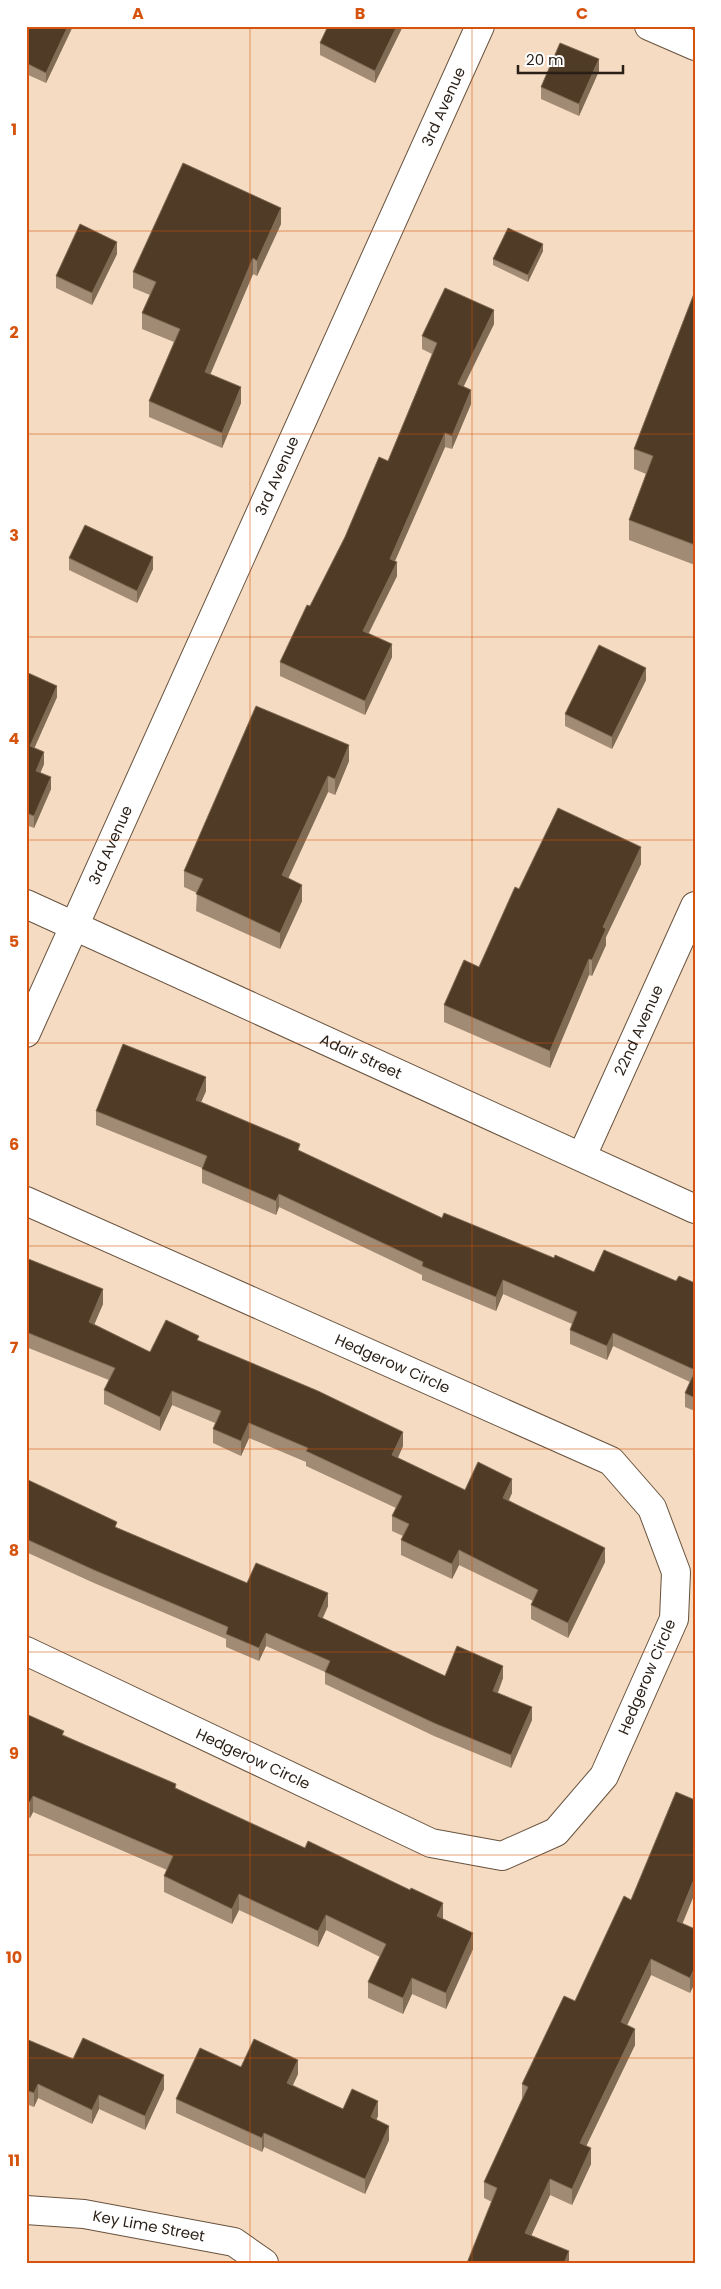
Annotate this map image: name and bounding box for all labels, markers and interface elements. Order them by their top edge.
text: A [132,2,144,25]
text: B [355,2,365,25]
text: C [576,2,588,25]
scale bar [518,42,624,74]
text: 20 m [526,49,564,70]
street label: 3rd Avenue [416,64,470,150]
text: 1 [11,118,17,141]
text: 2 [9,321,19,344]
street label: 3rd Avenue [250,433,304,519]
text: 3 [9,524,19,547]
text: 4 [9,727,20,750]
street label: 3rd Avenue [83,802,137,888]
text: 5 [9,930,19,953]
street label: 22nd Avenue [609,981,668,1079]
street label: Adair Street [317,1028,405,1084]
text: 6 [9,1133,19,1156]
street label: Hedgerow Circle [332,1329,454,1398]
text: 7 [10,1336,19,1359]
text: 8 [9,1539,19,1562]
street label: Hedgerow Circle [613,1616,680,1738]
street label: Hedgerow Circle [193,1723,314,1794]
text: 9 [9,1742,19,1765]
text: 10 [6,1946,22,1969]
text: 11 [8,2149,20,2172]
street label: Key Lime Street [91,2205,207,2246]

